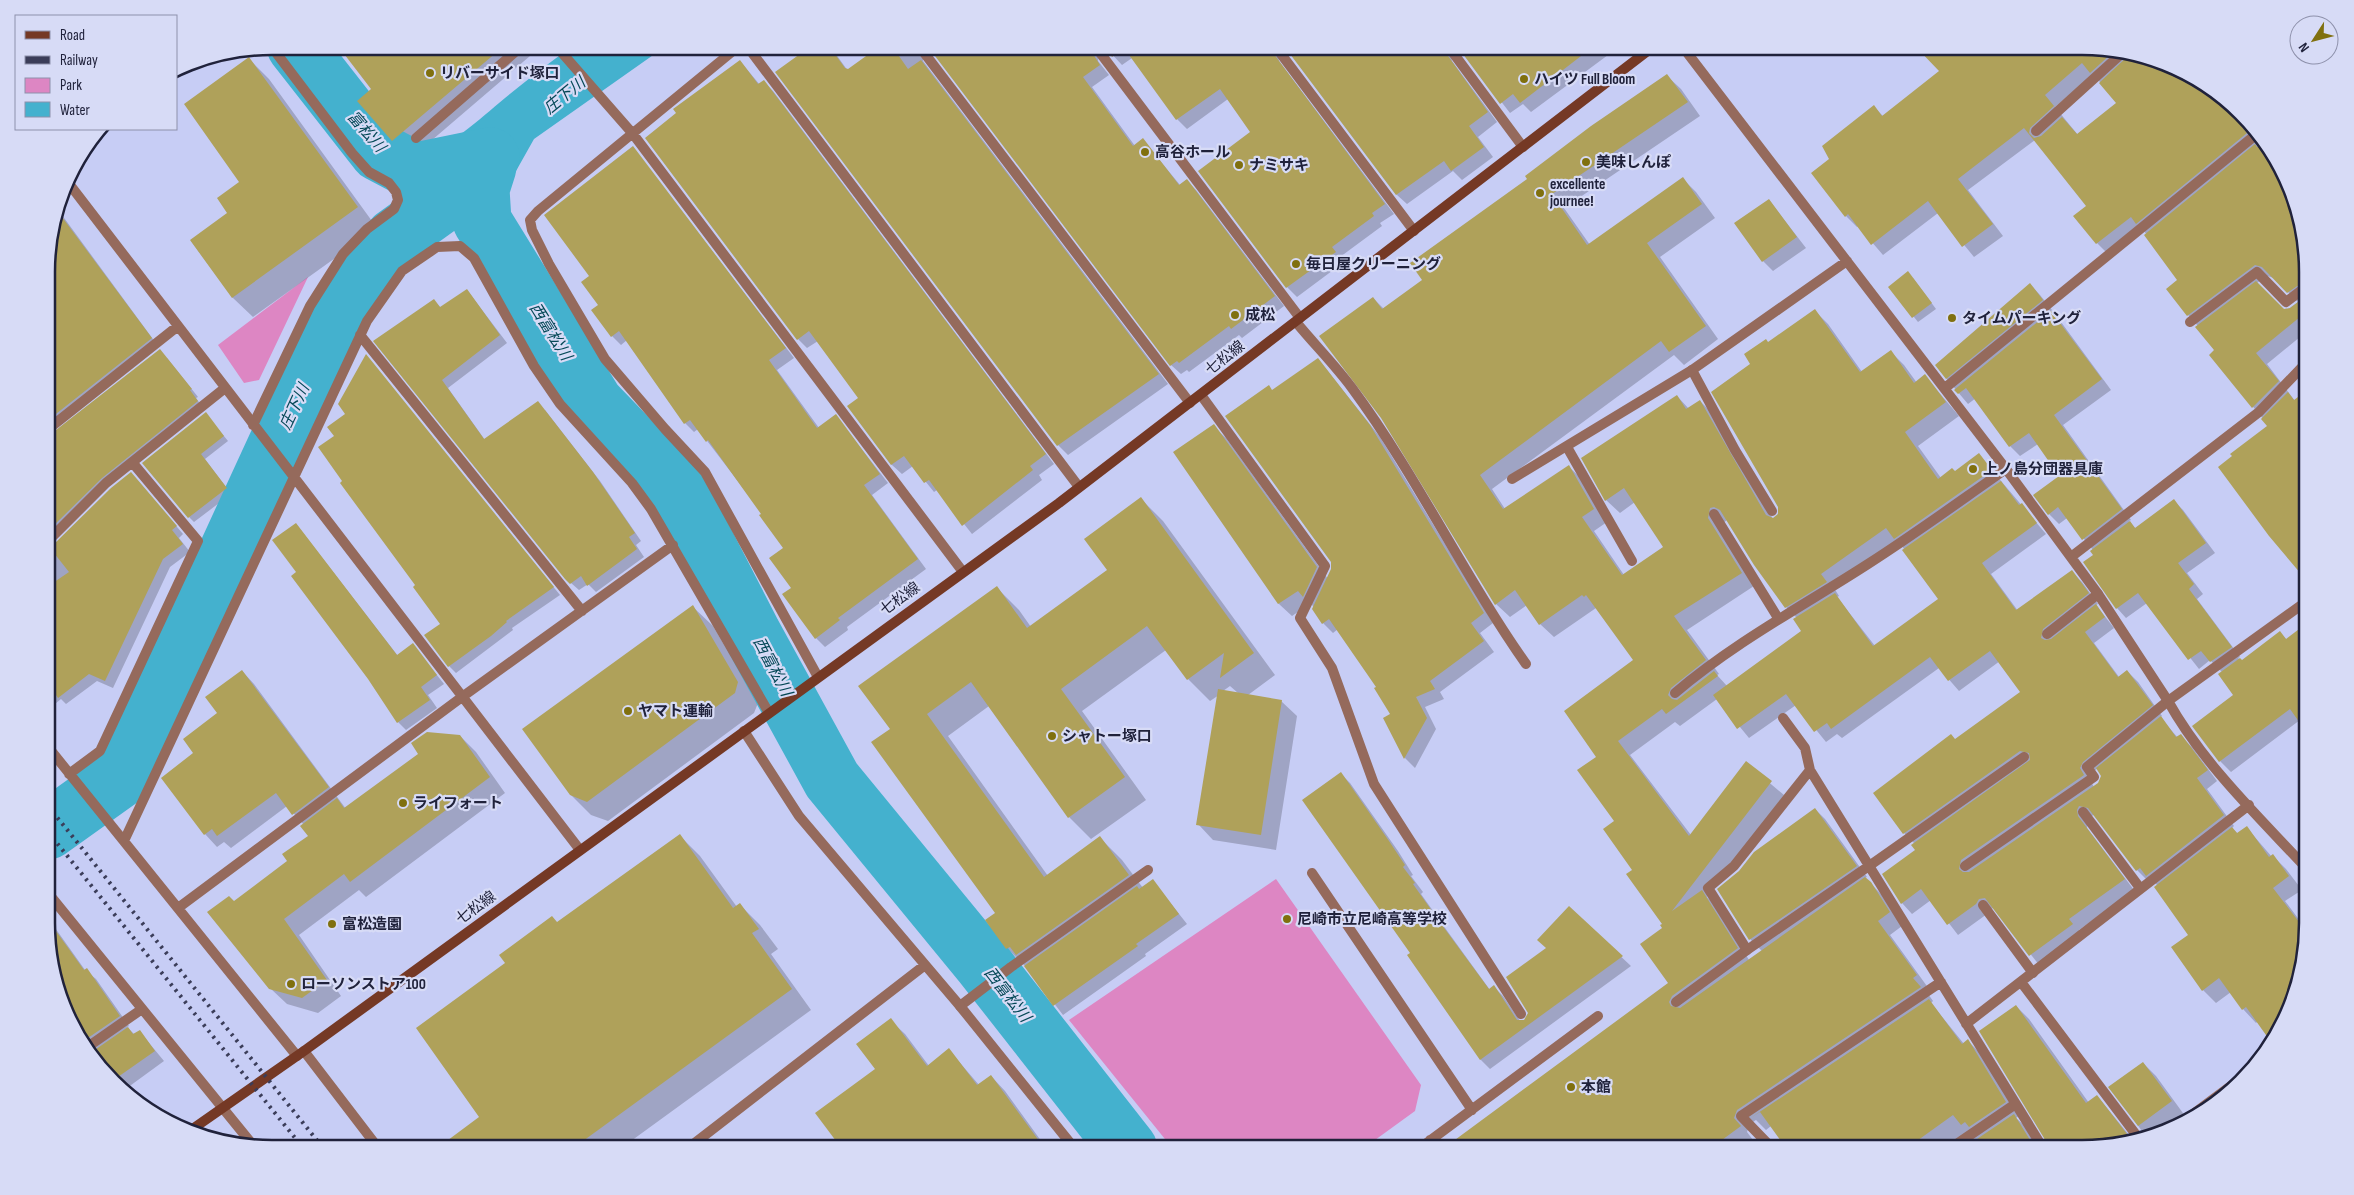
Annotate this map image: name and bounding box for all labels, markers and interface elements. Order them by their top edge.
legend [15,15,178,130]
north arrow [2289,15,2339,65]
text: Road [60,26,85,45]
text: N [2295,39,2313,55]
text: Railway [60,51,98,70]
place label: リバーサイド塚口 [440,64,560,83]
marker: リバーサイド塚口 [424,67,436,79]
place label: ハイツ Full Bloom [1534,70,1635,89]
water label: 庄下川 [540,72,591,118]
marker: ハイツ Full Bloom [1518,73,1530,85]
text: Park [60,76,82,95]
text: Water [60,101,91,120]
water label: 富松川 [343,108,390,158]
place label: 高谷ホール [1155,143,1230,162]
marker: 高谷ホール [1139,146,1151,158]
place label: 美味しんぽ [1596,153,1671,172]
place label: ナミサキ [1249,156,1309,175]
marker: 美味しんぽ [1580,156,1592,168]
marker: ナミサキ [1233,159,1245,171]
place label: excellente journee! [1549,175,1605,211]
marker: excellente journee! [1534,187,1546,199]
place label: 毎日屋クリーニング [1306,255,1441,274]
marker: 毎日屋クリーニング [1290,258,1302,270]
water label: 西富松川 [525,300,576,366]
place label: 成松 [1245,306,1275,325]
marker: 成松 [1229,309,1241,321]
place label: タイムパーキング [1962,309,2081,328]
marker: タイムパーキング [1946,312,1958,324]
street label: 七松線 [1201,337,1249,379]
water label: 庄下川 [276,379,315,433]
place label: 上ノ島分団器具庫 [1983,460,2103,479]
marker: 上ノ島分団器具庫 [1967,463,1979,475]
street label: 七松線 [876,578,924,620]
water label: 西富松川 [749,634,796,701]
place label: ヤマト運輸 [638,702,713,721]
marker: ヤマト運輸 [622,705,634,717]
place label: シャトー塚口 [1062,727,1152,746]
marker: シャトー塚口 [1046,730,1058,742]
place label: ライフォート [413,794,503,813]
marker: ライフォート [397,797,409,809]
street label: 七松線 [452,887,500,929]
place label: 尼崎市立尼崎高等学校 [1297,910,1447,929]
marker: 尼崎市立尼崎高等学校 [1281,913,1293,925]
place label: 富松造園 [342,915,402,934]
marker: 富松造園 [326,918,338,930]
water label: 西富松川 [980,964,1035,1028]
place label: ローソンストア100 [301,975,426,994]
marker: ローソンストア100 [285,978,297,990]
place label: 本館 [1581,1078,1611,1097]
marker: 本館 [1565,1081,1577,1093]

